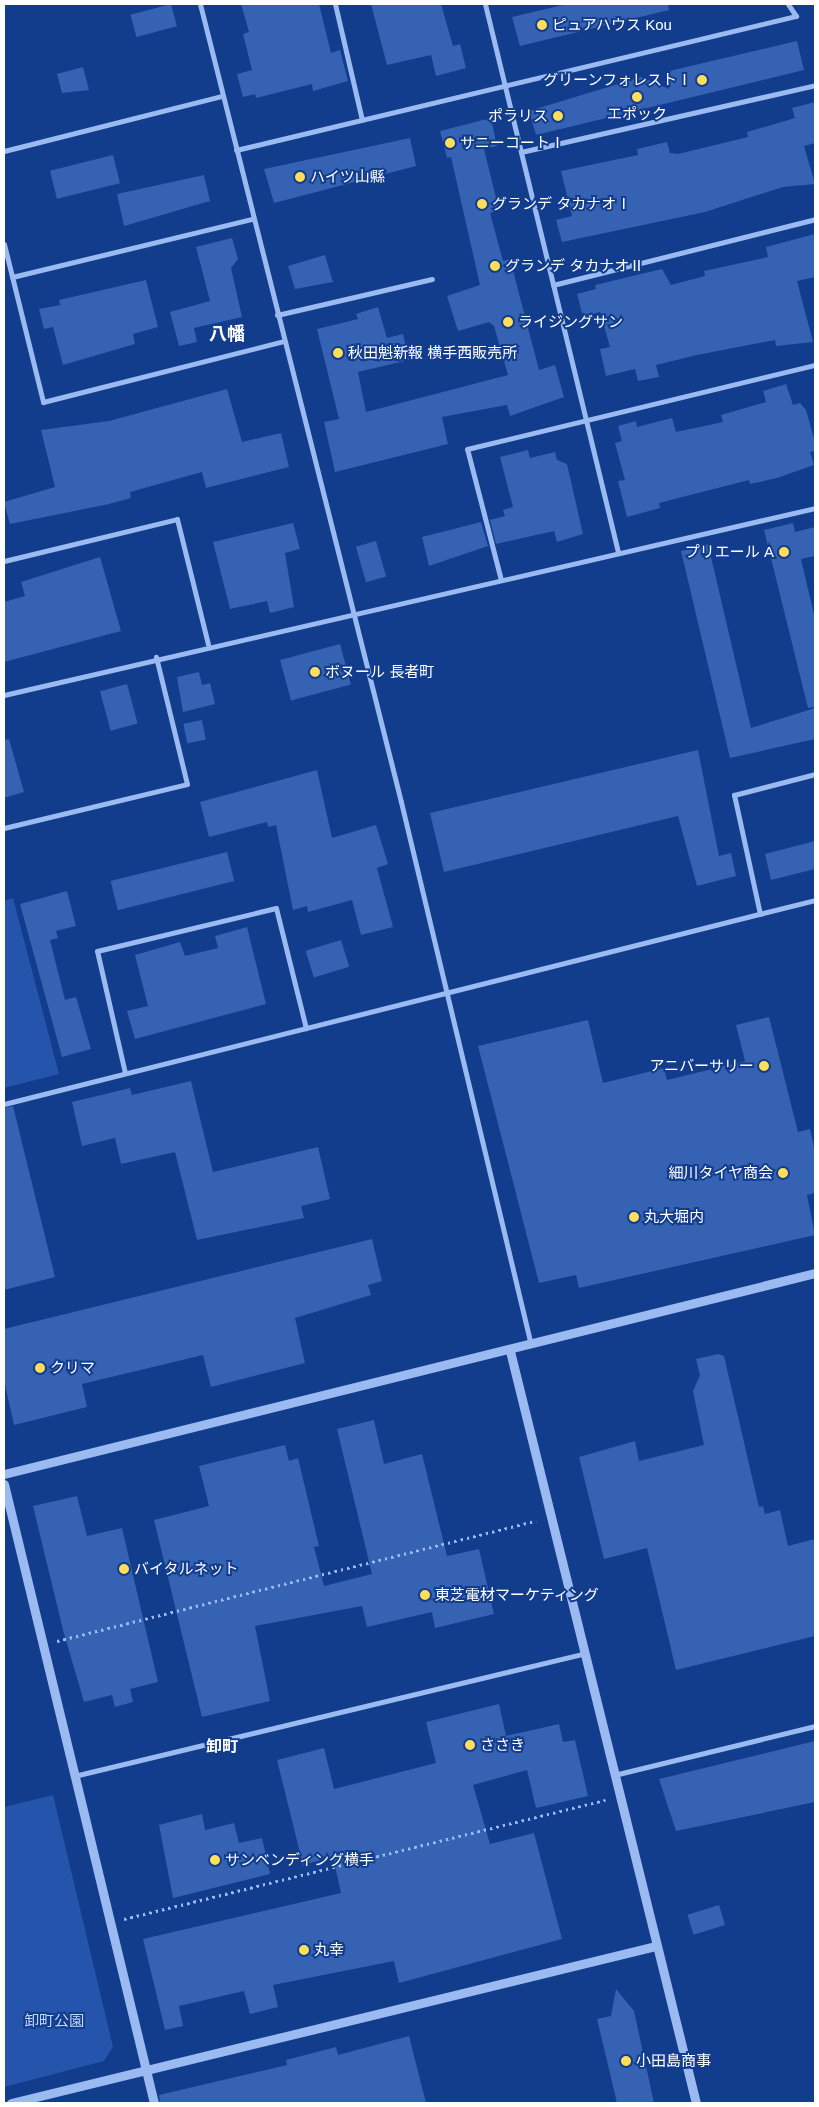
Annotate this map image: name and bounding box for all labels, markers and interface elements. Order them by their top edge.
place label: ピュアハウス Kou [552,16,673,34]
marker: ピュアハウス Kou [536,19,548,31]
place label: グリーンフォレストⅠ [542,71,692,89]
marker: グリーンフォレストⅠ [696,74,708,86]
marker: エポック [631,91,643,103]
place label: エポック [607,105,667,123]
place label: ポラリス [488,107,548,125]
marker: ポラリス [552,110,564,122]
place label: サニーコートⅠ [460,134,565,152]
marker: サニーコートⅠ [444,137,456,149]
place label: ハイツ山縣 [310,168,385,186]
marker: ハイツ山縣 [294,171,306,183]
place label: グランデ タカナオⅠ [492,195,631,213]
marker: グランデ タカナオⅠ [476,198,488,210]
place label: グランデ タカナオⅡ [505,257,644,275]
marker: グランデ タカナオⅡ [489,260,501,272]
place label: ライジングサン [518,313,623,331]
marker: ライジングサン [502,316,514,328]
district label: 八幡 [209,323,245,345]
place label: 秋田魁新報 横手西販売所 [348,344,517,362]
marker: 秋田魁新報 横手西販売所 [332,347,344,359]
place label: プリエール A [685,543,774,561]
marker: プリエール A [778,546,790,558]
place label: ボヌール 長者町 [325,663,434,681]
marker: ボヌール 長者町 [309,666,321,678]
place label: アニバーサリー [649,1057,754,1075]
marker: アニバーサリー [758,1060,770,1072]
place label: 細川タイヤ商会 [668,1164,773,1182]
marker: 細川タイヤ商会 [777,1167,789,1179]
place label: 丸大堀内 [644,1208,704,1226]
marker: 丸大堀内 [628,1211,640,1223]
place label: クリマ [50,1359,95,1377]
marker: クリマ [34,1362,46,1374]
place label: バイタルネット [134,1560,239,1578]
marker: バイタルネット [118,1563,130,1575]
place label: 東芝電材マーケティング [435,1586,600,1604]
marker: 東芝電材マーケティング [419,1589,431,1601]
place label: ささき [480,1736,525,1754]
district label: 卸町 [206,1737,238,1757]
marker: ささき [464,1739,476,1751]
place label: サンベンディング横手 [225,1851,375,1869]
marker: サンベンディング横手 [209,1854,221,1866]
place label: 丸幸 [314,1941,344,1959]
marker: 丸幸 [298,1944,310,1956]
park label: 卸町公園 [24,2012,84,2030]
place label: 小田島商事 [636,2052,711,2070]
marker: 小田島商事 [620,2055,632,2067]

